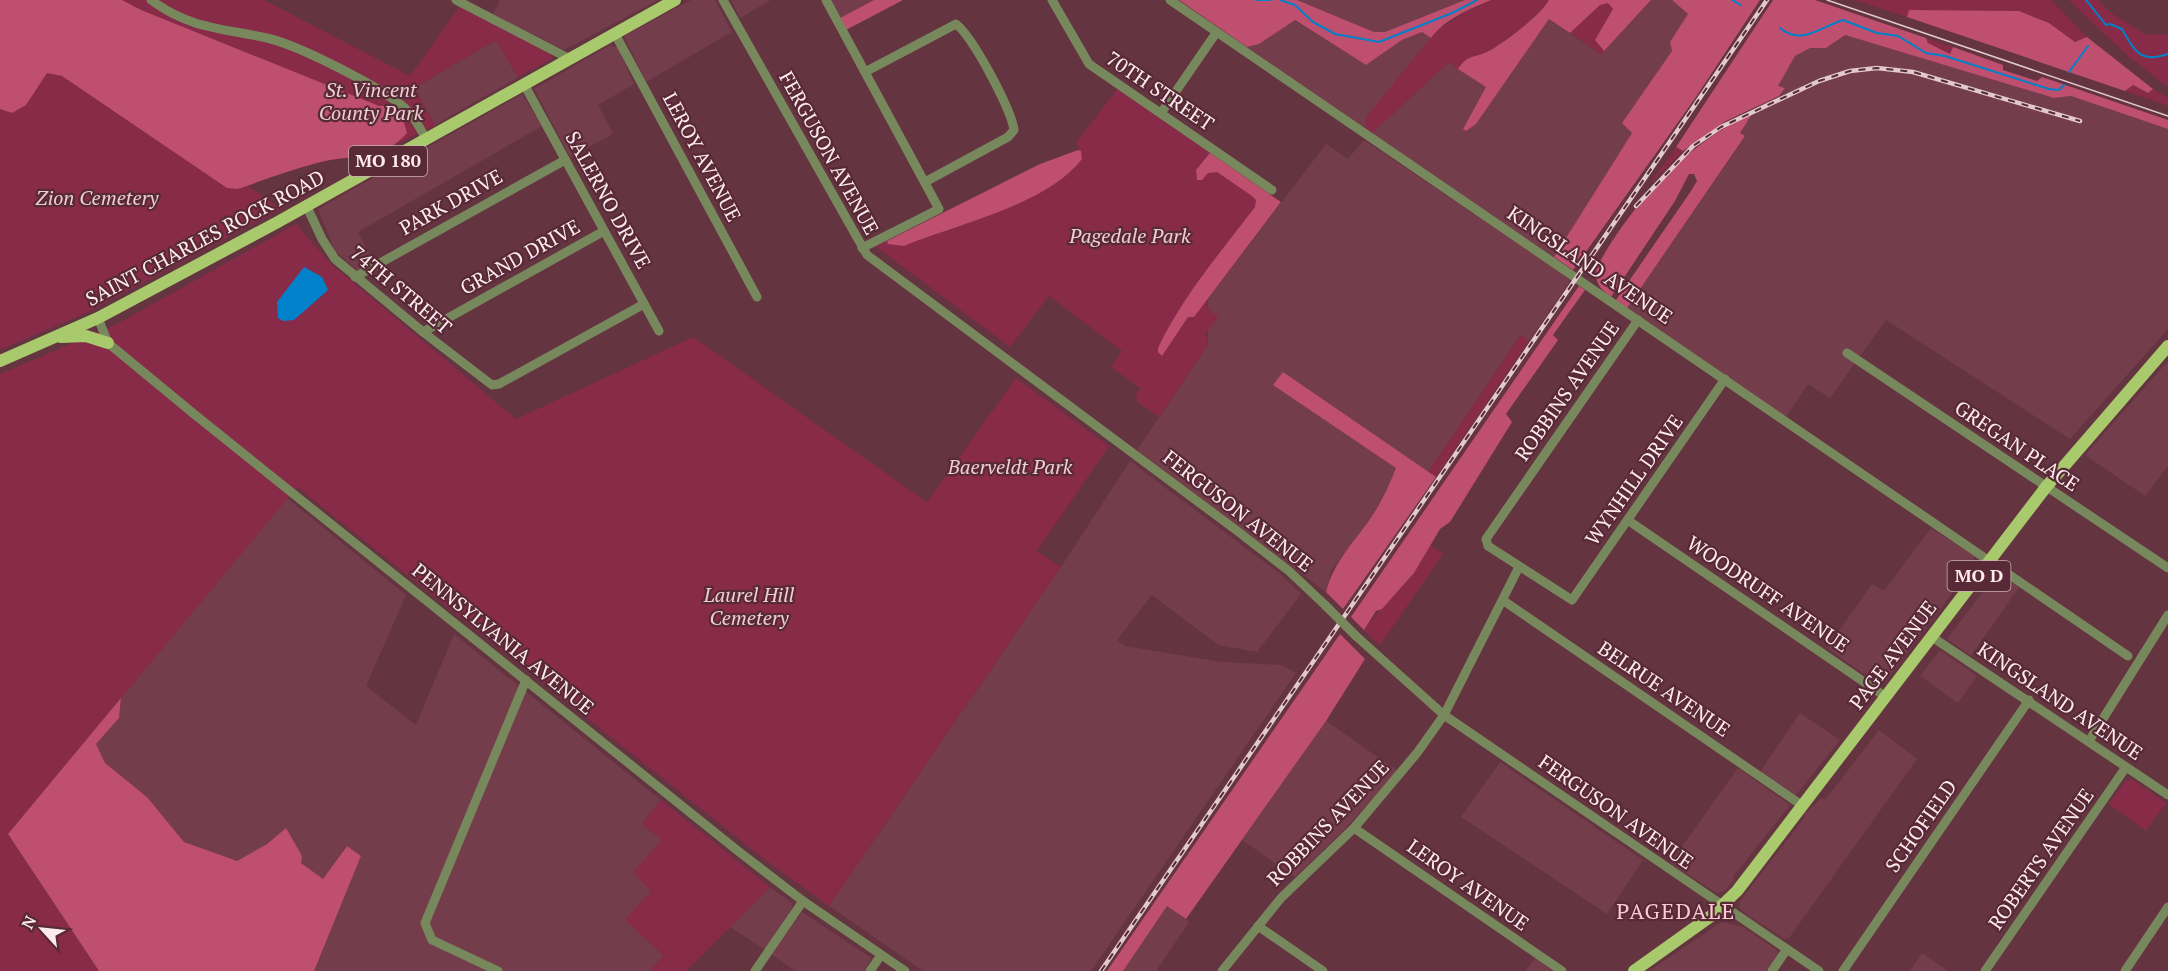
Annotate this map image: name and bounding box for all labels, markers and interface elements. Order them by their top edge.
street label: 70TH STREET [1101,45,1219,137]
street label: FERGUSON AVENUE [773,66,886,239]
park label: St. Vincent County Park [319,76,424,126]
street label: LEROY AVENUE [657,87,748,226]
street label: SALERNO DRIVE [559,126,657,273]
road number: MO 180 [349,146,427,176]
street label: PARK DRIVE [394,162,507,241]
street label: SAINT CHARLES ROCK ROAD [81,163,329,312]
park label: Zion Cemetery [36,184,159,211]
street label: KINGSLAND AVENUE [1502,199,1678,330]
street label: GRAND DRIVE [455,212,585,301]
park label: Pagedale Park [1068,222,1191,249]
street label: 74TH STREET [345,239,458,340]
street label: ROBBINS AVENUE [1508,315,1625,466]
street label: GREGAN PLACE [1950,394,2085,497]
street label: WYNHILL DRIVE [1578,409,1689,550]
street label: FERGUSON AVENUE [1158,444,1319,578]
park label: Baerveldt Park [947,453,1073,480]
street label: WOODRUFF AVENUE [1682,529,1855,658]
street label: PENNSYLVANIA AVENUE [407,557,600,720]
road number: MO D [1948,561,2010,591]
park label: Laurel Hill Cemetery [703,581,795,631]
street label: PAGE AVENUE [1843,595,1942,715]
street label: BELRUE AVENUE [1593,634,1736,743]
street label: KINGSLAND AVENUE [1972,635,2148,766]
street label: FERGUSON AVENUE [1534,748,1699,875]
street label: ROBBINS AVENUE [1261,754,1395,891]
street label: SCHOFIELD [1879,774,1963,878]
street label: ROBERTS AVENUE [1982,783,2099,935]
street label: LEROY AVENUE [1402,833,1534,937]
district label: PAGEDALE [1616,896,1736,925]
north arrow [12,899,72,959]
text: N [16,912,41,933]

